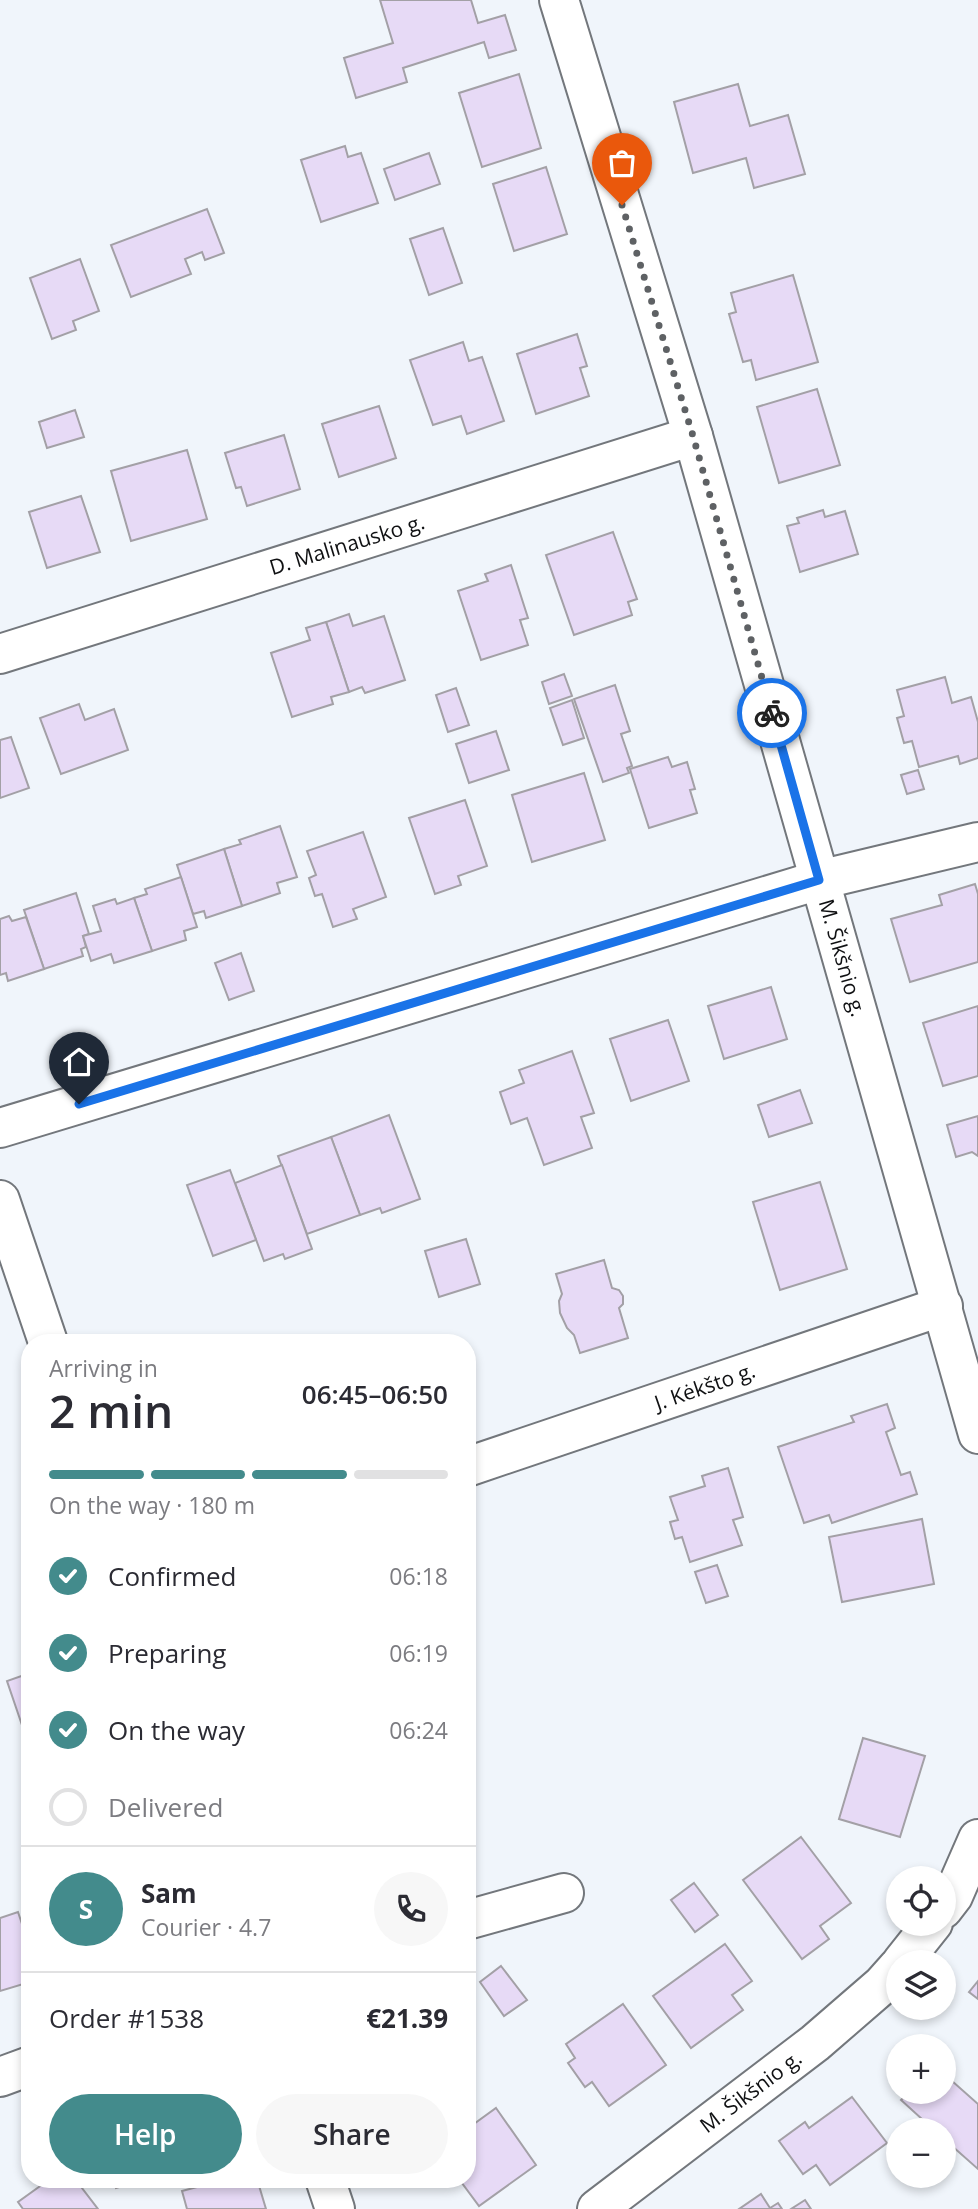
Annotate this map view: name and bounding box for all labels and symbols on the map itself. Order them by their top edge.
pin [592,133,652,205]
street label: D. Malinausko g. [266,507,428,581]
courier [737,678,807,748]
street label: M. Šikšnio g. [813,896,873,1020]
pin [49,1032,109,1104]
street label: J. Kėkšto g. [649,1356,759,1417]
street label: M. Šikšnio g. [694,2044,807,2139]

